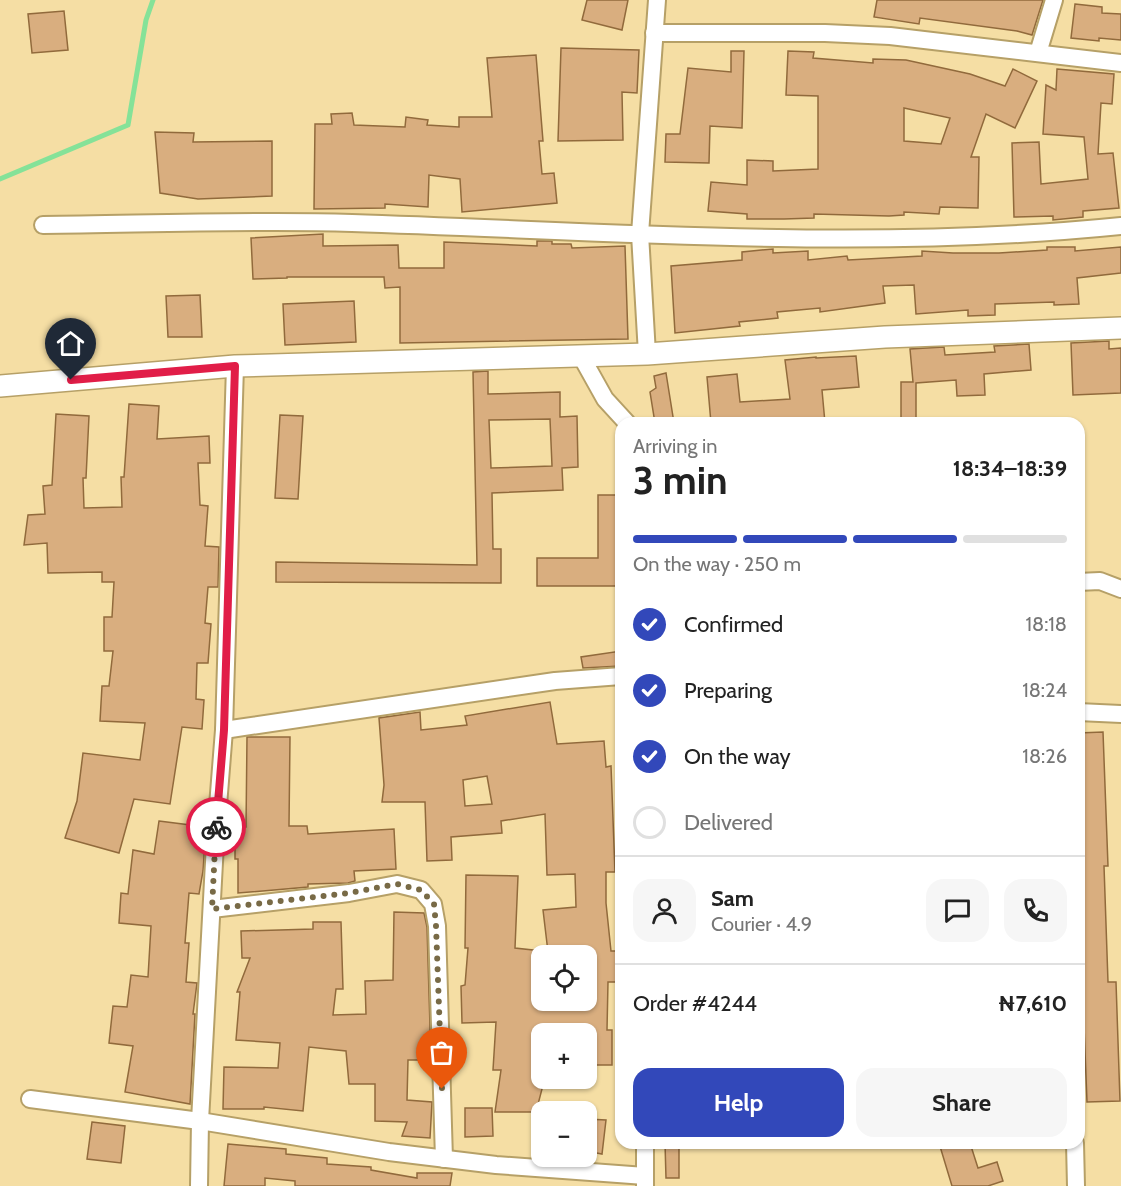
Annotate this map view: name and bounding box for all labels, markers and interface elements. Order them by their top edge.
pin [45,318,96,380]
icon: home [54,327,87,360]
text: Arriving in [633,434,717,458]
text: 18:34–18:39 [953,455,1067,482]
text: 3 min [633,456,728,504]
text: On the way · 250 m [633,552,801,576]
icon: check [633,608,666,641]
text: Confirmed [684,611,783,638]
text: 18:18 [1026,612,1067,636]
icon: check [633,674,666,707]
text: Preparing [684,677,772,704]
text: 18:24 [1022,678,1067,702]
icon: check [633,740,666,773]
text: On the way [684,743,791,770]
text: 18:26 [1022,744,1067,768]
courier [186,797,246,857]
text: Delivered [684,809,773,836]
icon: bike [200,811,233,844]
button: person [633,879,696,942]
button: chat [926,879,989,942]
button: phone [1004,879,1067,942]
text: Sam [711,885,754,912]
text: Courier · 4.9 [711,912,812,936]
map controls [531,945,597,1167]
button: locate [531,945,597,1011]
text: Order #4244 [633,990,757,1017]
text: ₦7,610 [998,990,1067,1017]
button: + [531,1023,597,1089]
pin [416,1027,467,1089]
icon: bag [425,1036,458,1069]
button: Help [633,1068,844,1137]
button: Share [856,1068,1067,1137]
button: − [531,1101,597,1167]

